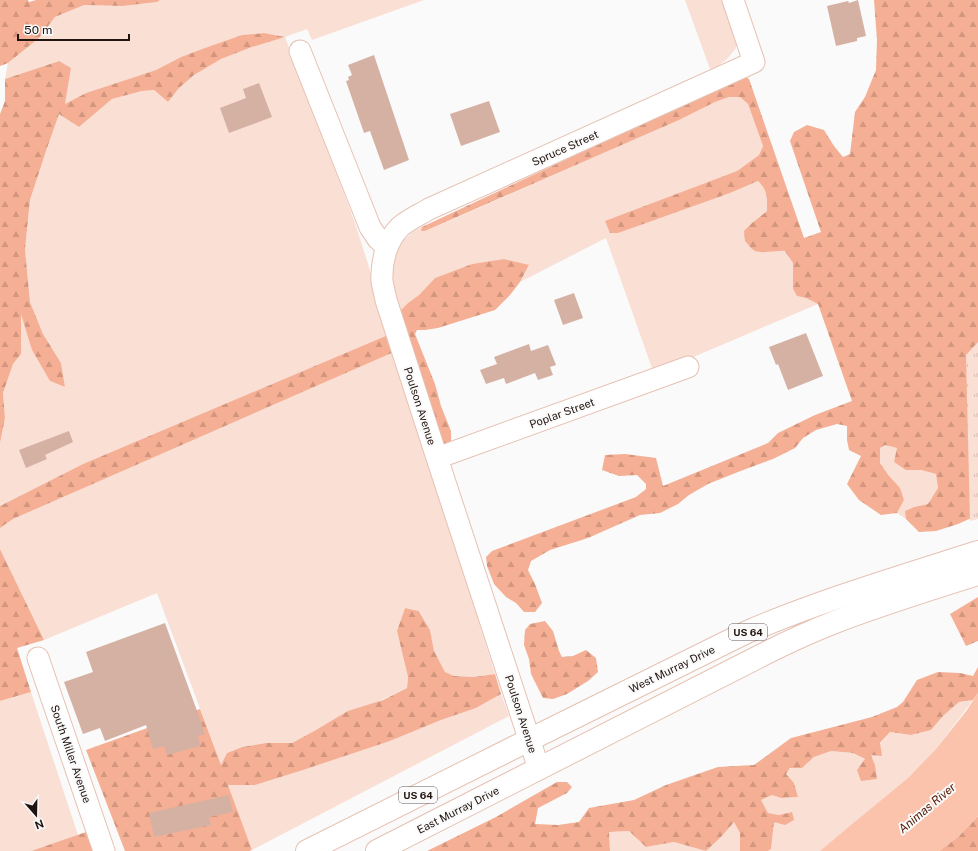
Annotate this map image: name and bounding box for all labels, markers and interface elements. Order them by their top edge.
scale bar [18,16,129,42]
text: 50 m [24,23,52,37]
street label: Spruce Street [530,128,600,168]
street label: Poulson Avenue [402,365,438,447]
street label: Poplar Street [528,396,596,430]
road number: US 64 [729,624,767,640]
street label: West Murray Drive [627,643,717,695]
street label: Poulson Avenue [503,673,539,755]
street label: South Miller Avenue [49,703,93,805]
water label: Animas River [896,780,959,836]
street label: East Murray Drive [415,784,501,836]
road number: US 64 [399,787,437,803]
north arrow [16,795,56,835]
text: N [33,817,46,832]

